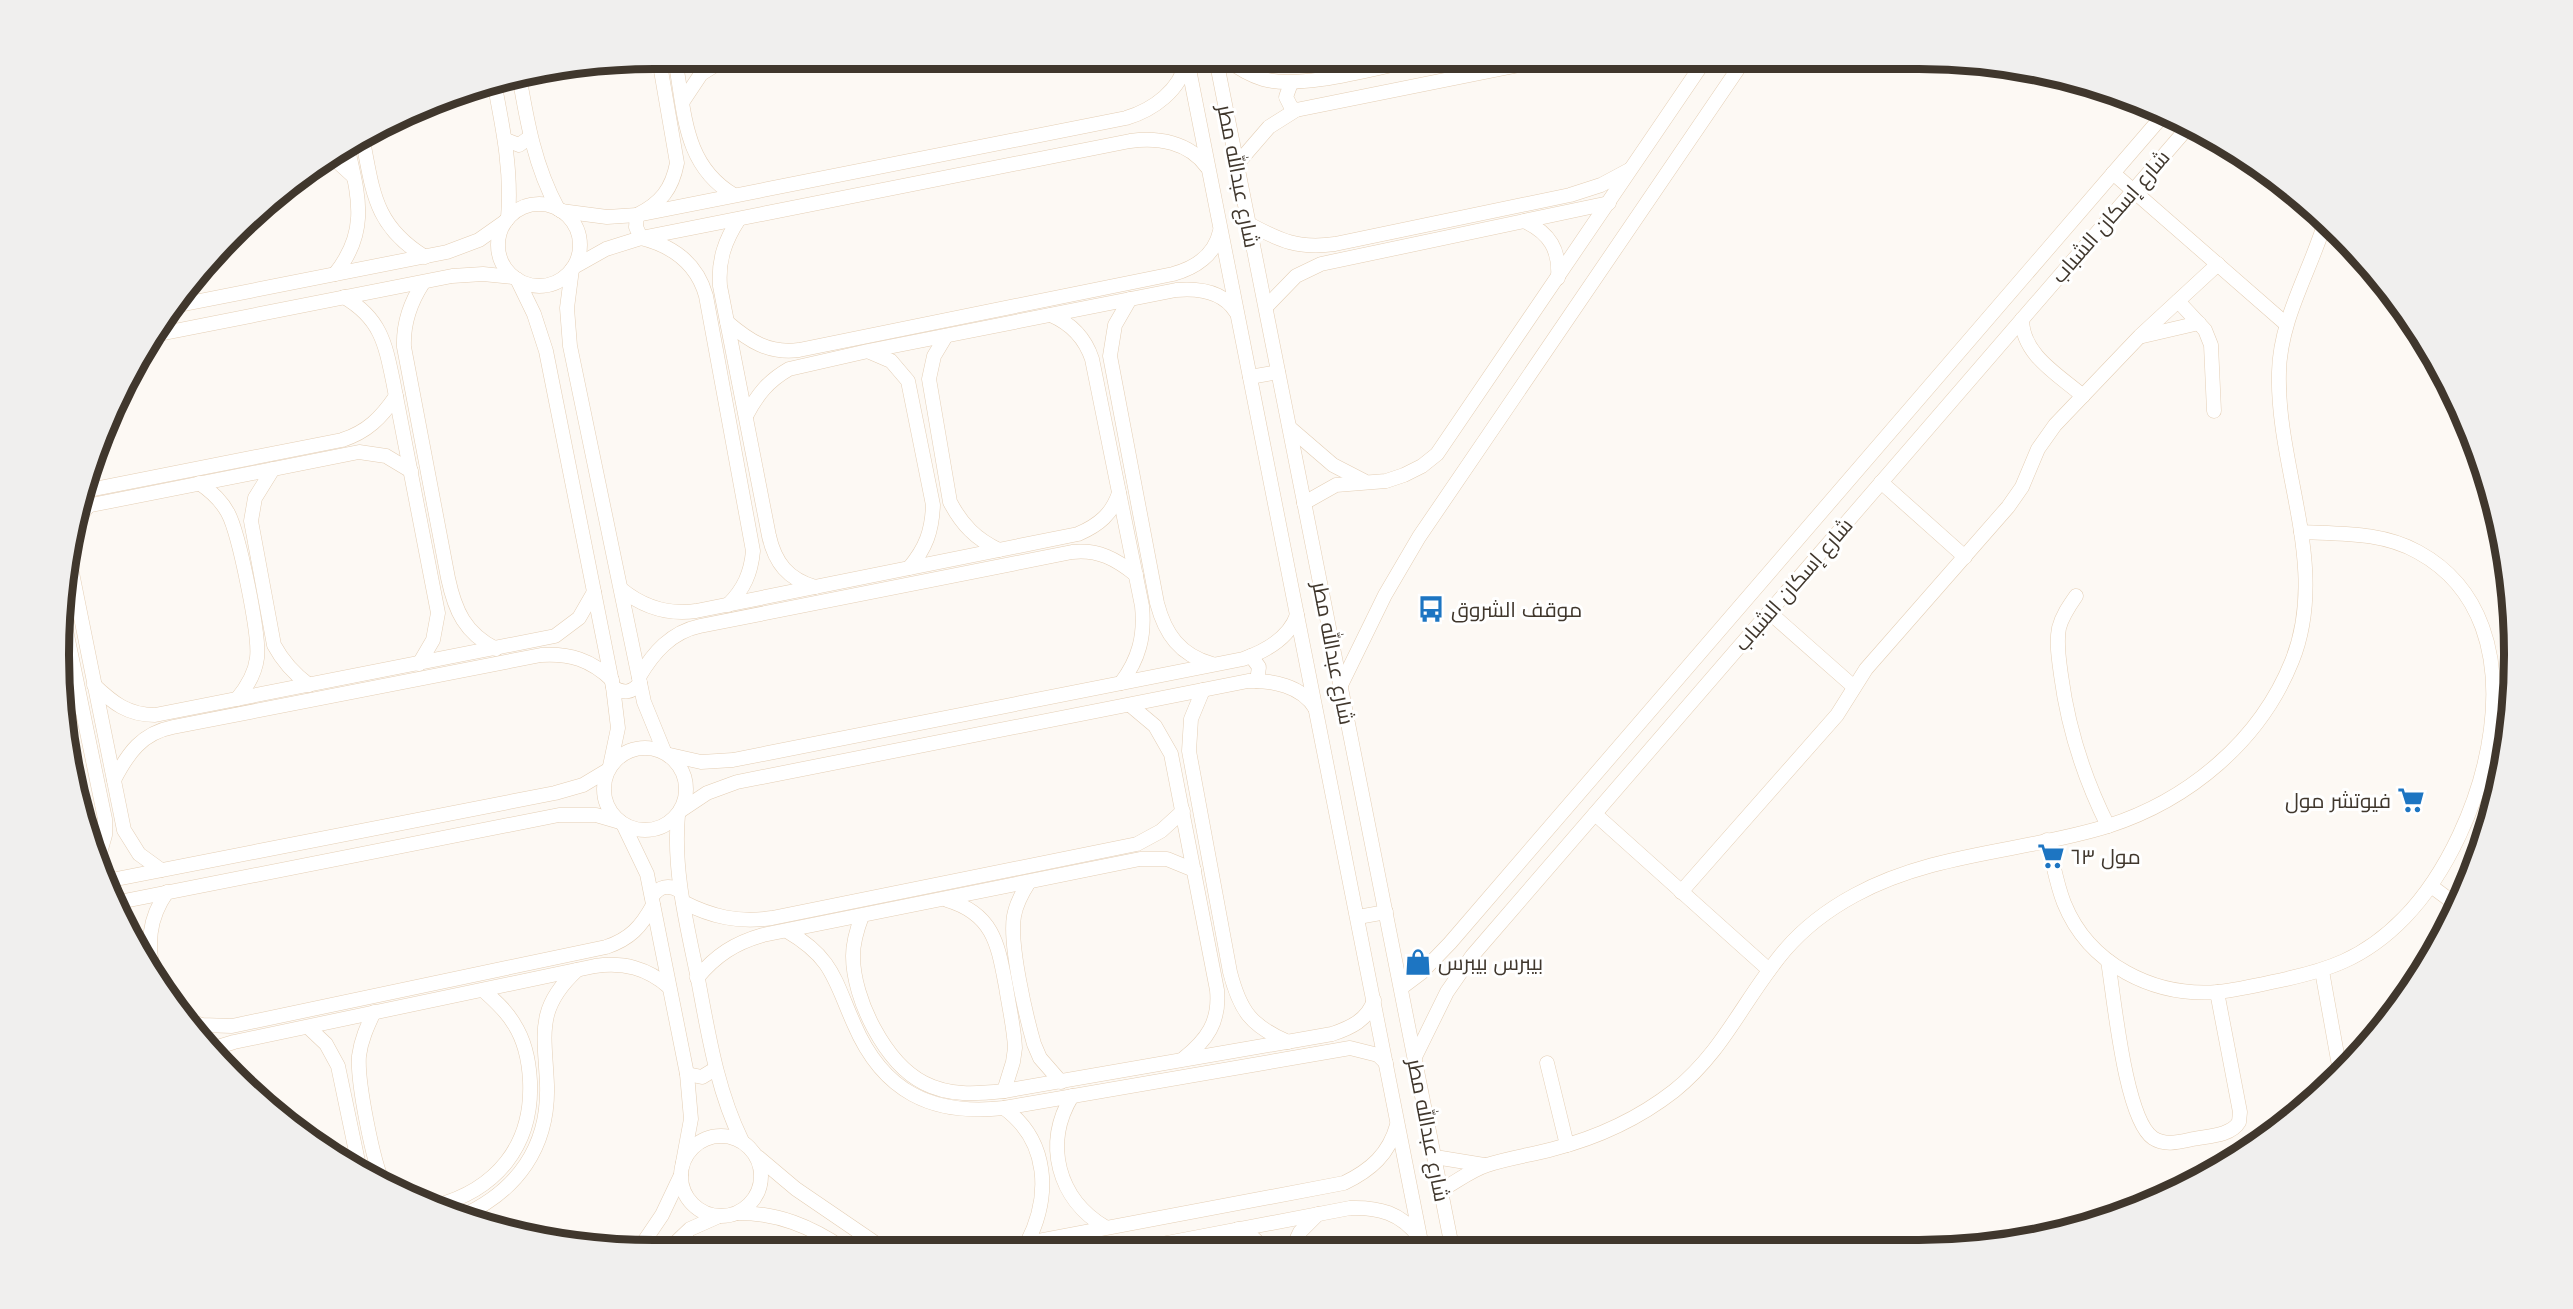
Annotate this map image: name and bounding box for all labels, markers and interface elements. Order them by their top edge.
street label: شارع عبدالله مطر [1210,101,1266,250]
street label: شارع إسكان الشباب [2045,144,2176,289]
street label: شارع إسكان الشباب [1728,512,1859,657]
street label: شارع عبدالله مطر [1305,578,1361,727]
bus stop icon: موقف الشروق [1416,594,1446,624]
place label: موقف الشروق [1451,596,1582,623]
supermarket icon: فيوتشر مول [2396,785,2426,815]
place label: فيوتشر مول [2285,787,2391,814]
supermarket icon: مول ٦٣ [2036,841,2066,871]
place label: مول ٦٣ [2071,843,2141,870]
shop icon: بيبرس بيبرس [1403,947,1433,977]
place label: بيبرس بيبرس [1438,949,1543,976]
street label: شارع عبدالله مطر [1400,1055,1456,1204]

